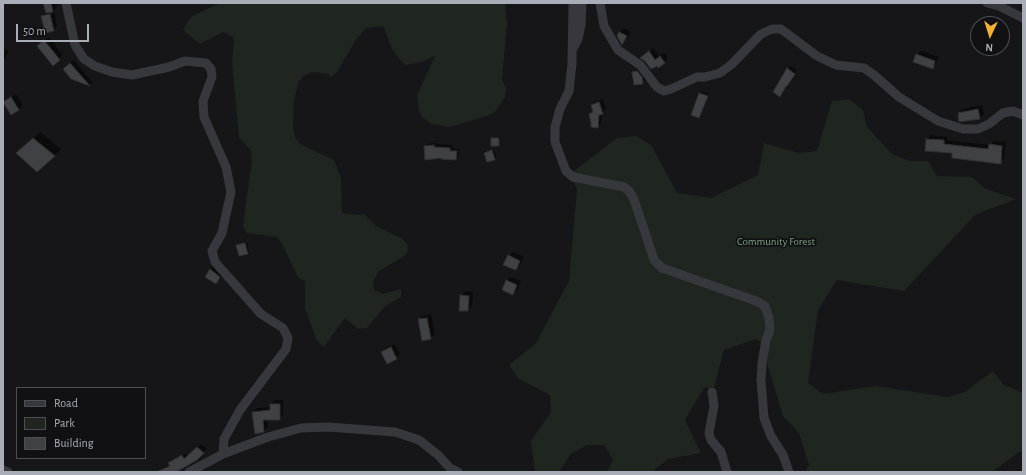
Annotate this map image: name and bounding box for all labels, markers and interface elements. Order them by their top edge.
scale bar [18,16,91,42]
north arrow [970,16,1010,56]
text: 50 m [23,25,46,37]
text: N [985,42,993,53]
park label: Community Forest [737,235,815,249]
legend [16,387,146,459]
text: Road [54,397,78,409]
text: Park [54,417,75,429]
text: Building [54,437,94,449]

